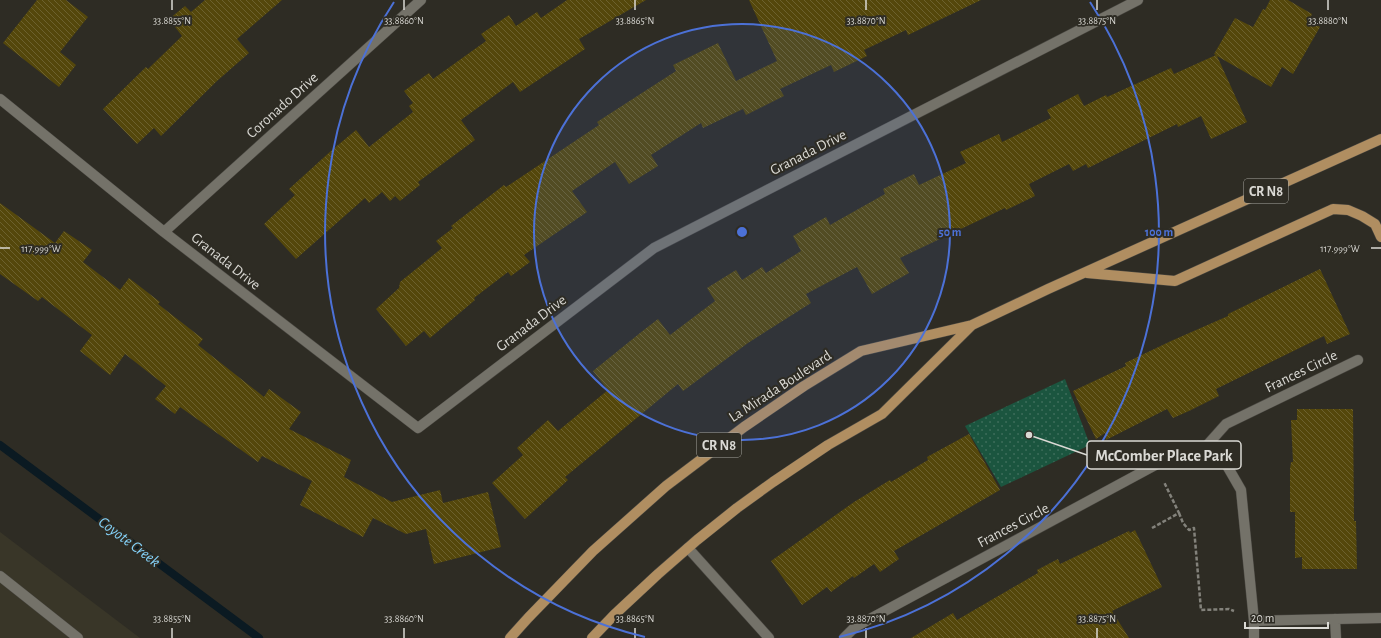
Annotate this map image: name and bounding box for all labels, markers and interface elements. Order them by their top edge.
text: 33.8855°N [153,16,191,26]
text: 33.8860°N [384,16,424,26]
text: 33.8865°N [616,16,654,26]
text: 33.8870°N [846,16,886,26]
text: 33.8875°N [1078,16,1116,26]
text: 33.8880°N [1308,16,1348,26]
street label: Coronado Drive [244,70,321,141]
street label: Granada Drive [768,127,849,178]
road number: CR N8 [1244,179,1288,203]
centre of rings [735,225,749,239]
text: 50 m [939,226,962,238]
text: 100 m [1145,226,1173,238]
street label: Granada Drive [188,230,263,293]
text: 117.999°W [21,244,61,254]
text: 117.999°W [1320,244,1360,254]
street label: Granada Drive [494,292,569,354]
street label: Frances Circle [1263,347,1340,395]
street label: La Mirada Boulevard [726,348,834,425]
road number: CR N8 [697,433,741,457]
callout: McComber Place Park [1087,441,1241,469]
text: McComber Place Park [1095,448,1233,464]
street label: Frances Circle [975,500,1052,551]
water label: Coyote Creek [96,513,163,570]
scale bar [1245,604,1328,630]
text: 20 m [1251,612,1274,624]
text: 33.8855°N [153,614,191,624]
text: 33.8860°N [384,614,424,624]
text: 33.8865°N [616,614,654,624]
text: 33.8870°N [846,614,886,624]
text: 33.8875°N [1078,614,1116,624]

